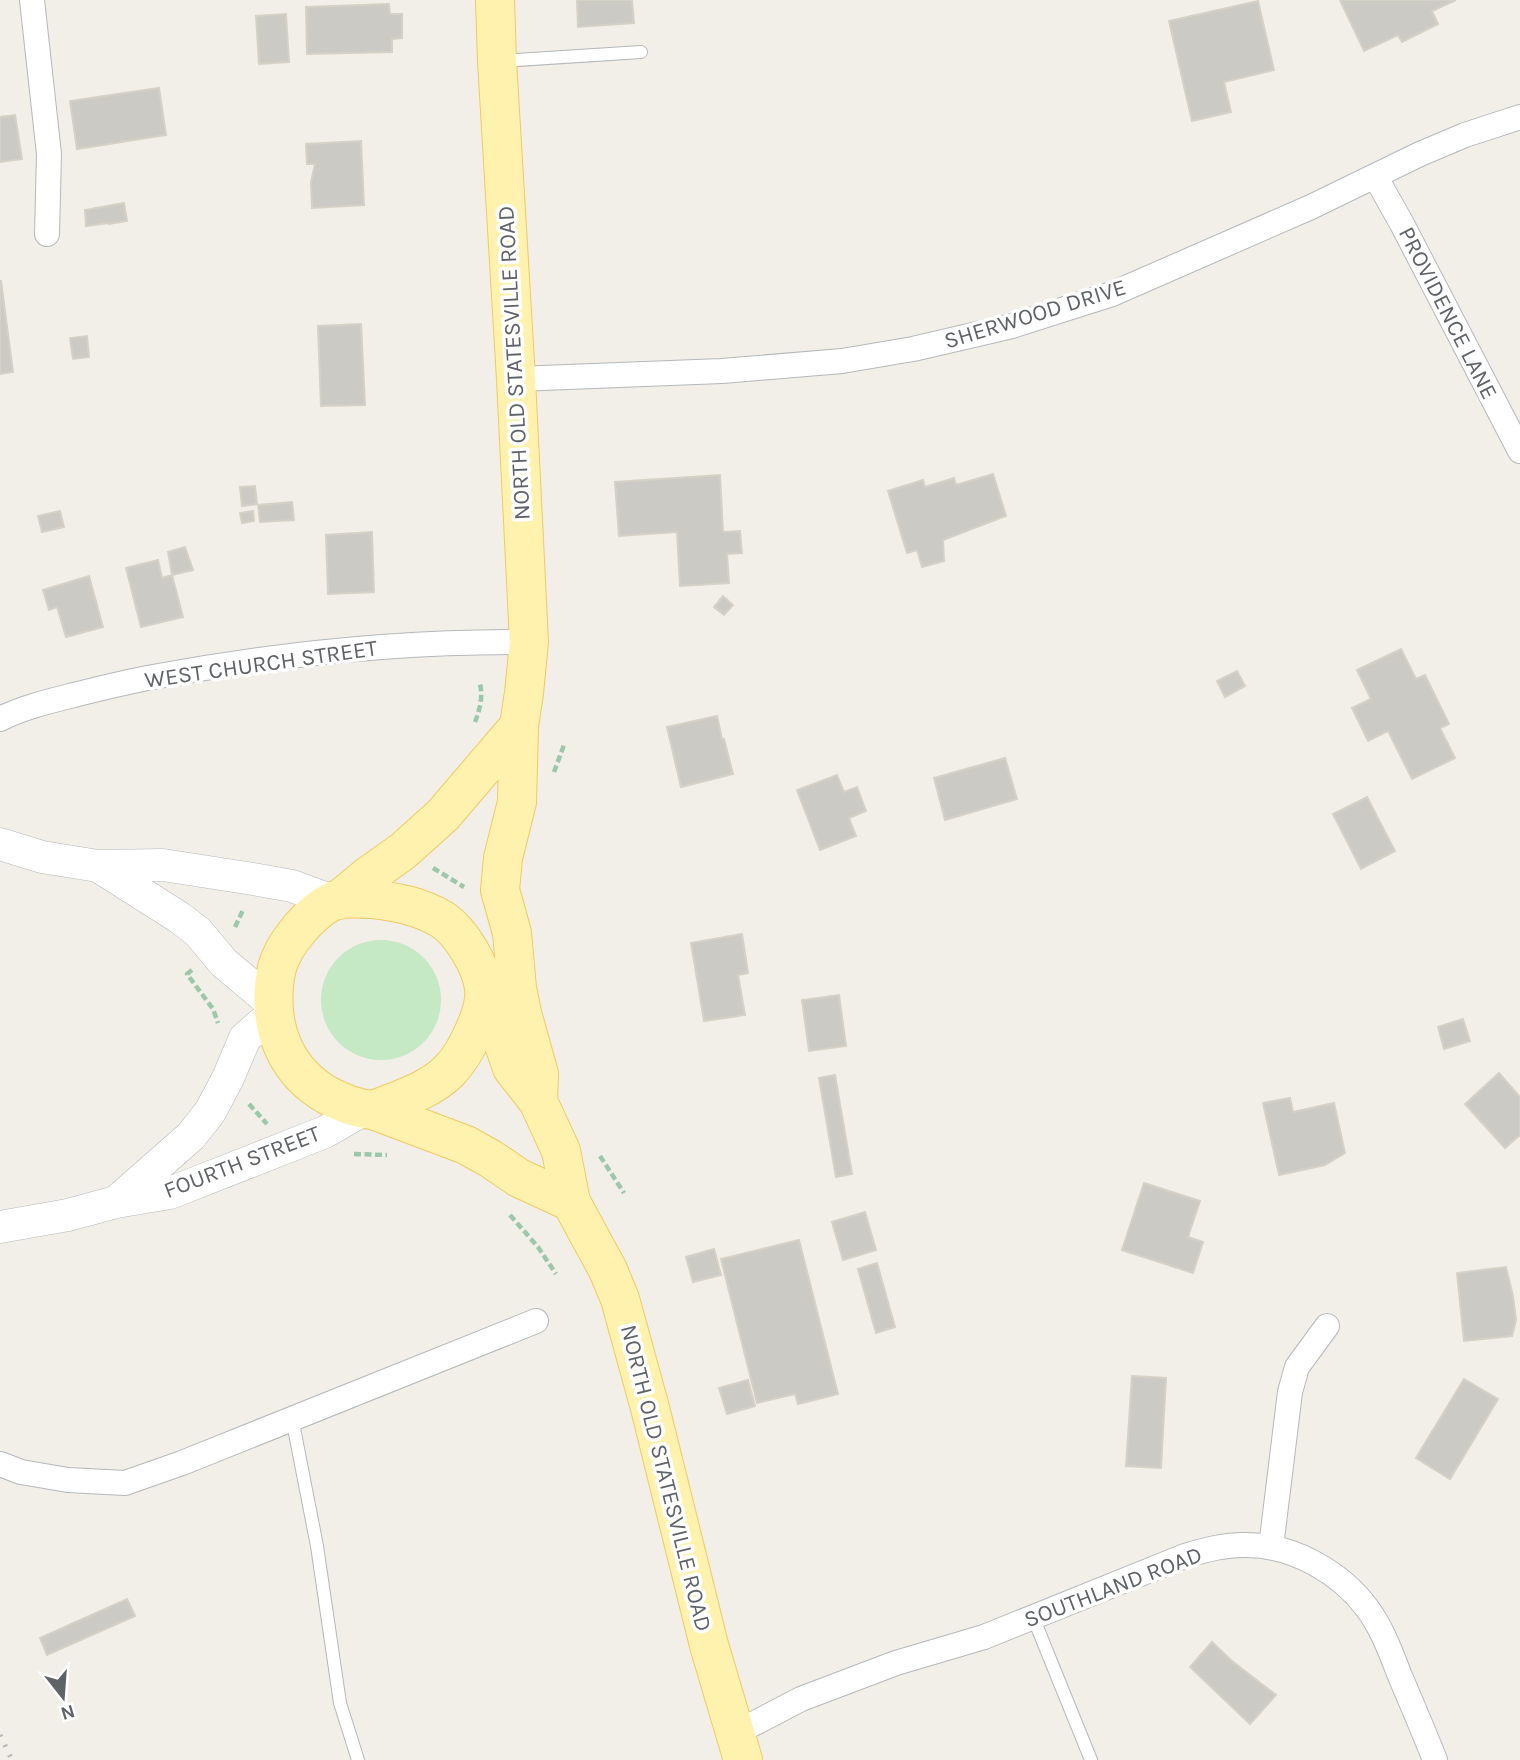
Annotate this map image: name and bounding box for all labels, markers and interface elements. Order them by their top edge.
street label: NORTH OLD STATESVILLE ROAD [492,205,536,521]
street label: PROVIDENCE LANE [1393,222,1503,404]
street label: SHERWOOD DRIVE [941,273,1129,355]
street label: WEST CHURCH STREET [143,634,380,694]
street label: FOURTH STREET [160,1120,324,1204]
street label: NORTH OLD STATESVILLE ROAD [615,1322,717,1634]
street label: SOUTHLAND ROAD [1020,1541,1206,1633]
north arrow [28,1662,98,1732]
text: N [58,1700,77,1725]

